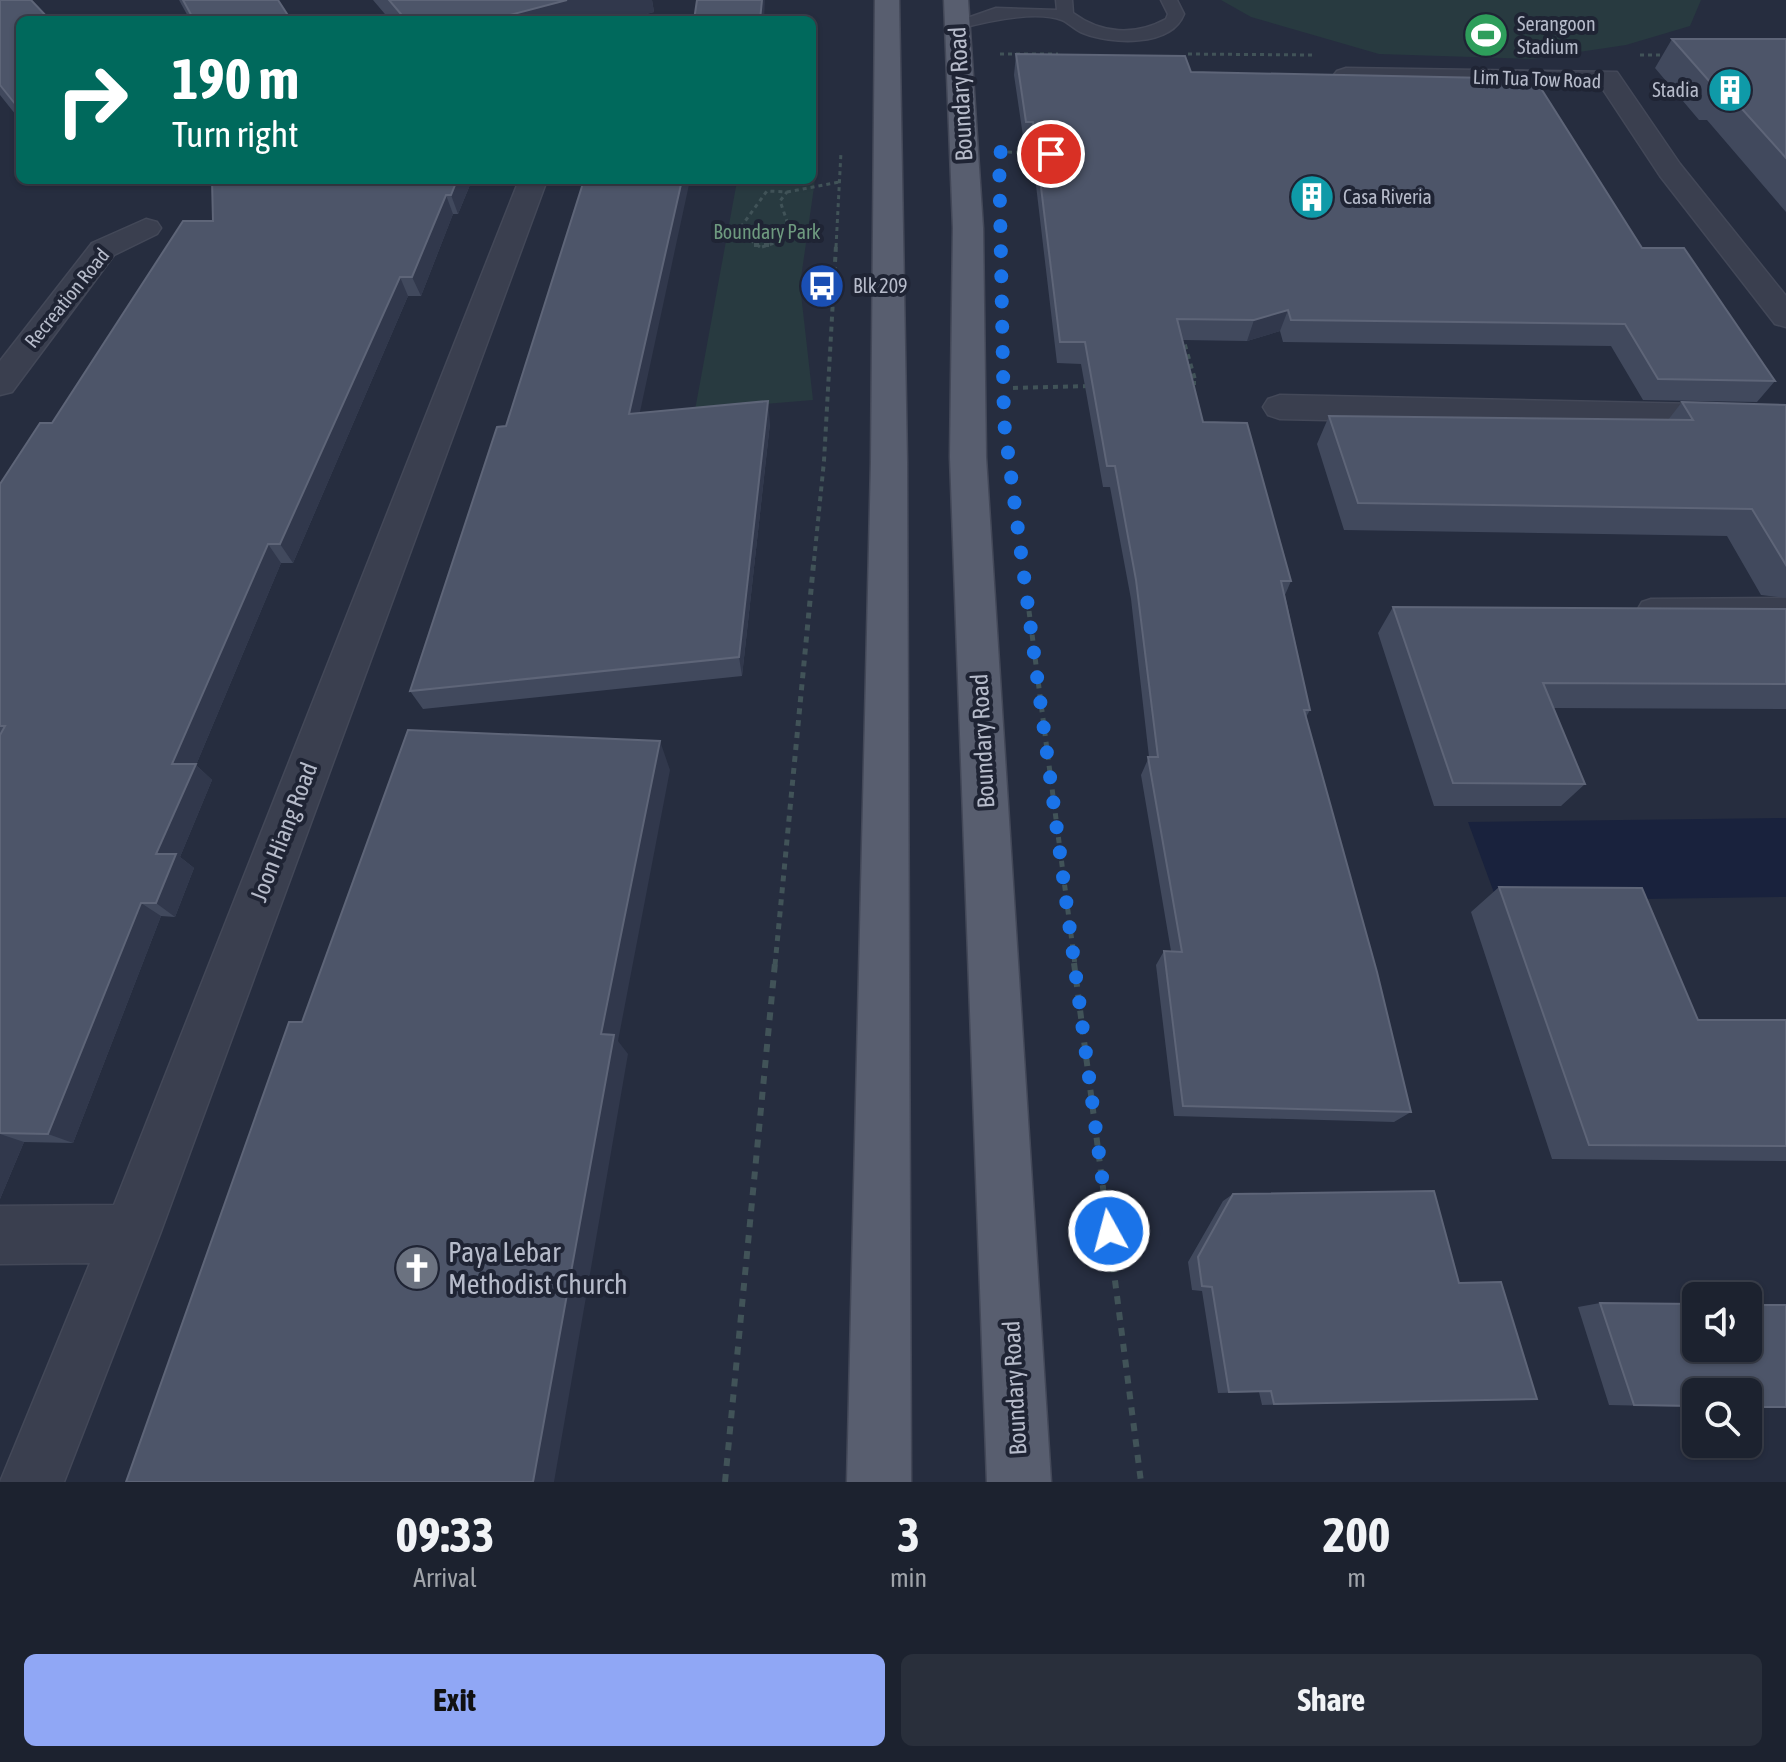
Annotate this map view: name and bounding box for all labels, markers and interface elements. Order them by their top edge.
sports icon: Serangoon Stadium [1462,11,1510,59]
place label: Serangoon Stadium [1517,12,1596,58]
street label: Boundary Road [943,26,978,162]
text: 190 m [172,47,299,111]
icon: right [40,48,144,152]
street label: Lim Tua Tow Road [1472,65,1602,92]
building icon: Stadia [1706,66,1754,114]
place label: Stadia [1652,78,1699,101]
text: Turn right [172,113,299,155]
pin [1017,120,1085,188]
icon: arrive [1029,132,1073,176]
building icon: Casa Riveria [1288,173,1336,221]
place label: Casa Riveria [1343,185,1432,208]
park label: Boundary Park [713,220,821,243]
street label: Recreation Road [20,243,114,352]
bus stop icon: Blk 209 [798,262,846,310]
place label: Blk 209 [853,274,908,297]
street label: Boundary Road [965,673,1000,809]
street label: Joon Hiang Road [245,758,322,905]
position arrow [1067,1189,1151,1273]
place label: Paya Lebar Methodist Church [448,1236,628,1300]
church icon: Paya Lebar Methodist Church [393,1244,441,1292]
map controls [1682,1282,1762,1458]
button: sound [1682,1282,1762,1362]
street label: Boundary Road [997,1320,1032,1456]
button: search [1682,1378,1762,1458]
text: 09:33 [396,1507,494,1562]
text: 3 [897,1507,920,1562]
text: 200 [1323,1507,1390,1562]
text: Arrival [413,1563,477,1593]
text: min [890,1563,927,1593]
text: m [1347,1563,1366,1593]
button: Exit [24,1654,885,1746]
button: Share [901,1654,1762,1746]

